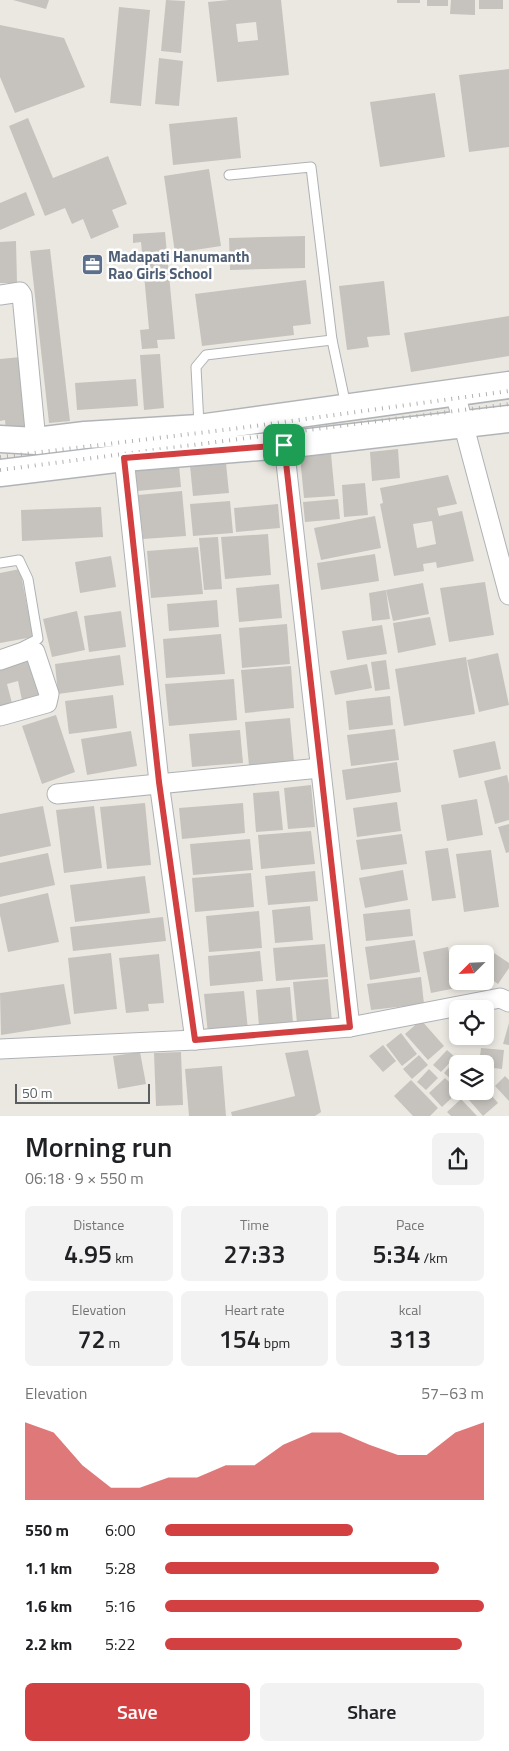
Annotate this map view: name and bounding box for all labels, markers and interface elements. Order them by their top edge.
place label: Madapati Hanumanth Rao Girls School [108,245,250,285]
office icon: Madapati Hanumanth Rao Girls School [80,253,104,277]
pin [263,424,305,466]
icon: arrive [270,431,298,459]
north arrow [449,945,494,990]
map controls [449,945,494,1100]
button: locate [449,1000,494,1045]
button: layers [449,1055,494,1100]
scale bar [15,1081,150,1104]
text: 50 m [22,1082,52,1103]
text: Morning run [25,1125,172,1168]
button: share [432,1133,484,1185]
text: 06:18 · 9 × 550 m [25,1166,144,1190]
text: Distance [73,1214,124,1235]
text: Time [240,1214,269,1235]
text: Pace [396,1214,424,1235]
text: 4.95 [64,1235,112,1273]
text: 27:33 [224,1235,285,1273]
text: 5:34 [373,1235,421,1273]
text: km [112,1247,134,1268]
text: /km [421,1247,448,1268]
text: Elevation [72,1299,126,1320]
text: Heart rate [224,1299,285,1320]
text: kcal [399,1299,422,1320]
text: 72 [77,1320,105,1358]
text: 154 [219,1320,261,1358]
text: 313 [389,1320,431,1358]
text: m [105,1332,120,1353]
text: bpm [261,1332,290,1353]
text: Elevation [25,1381,87,1405]
text: 57–63 m [421,1381,484,1405]
text: 550 m [25,1518,69,1542]
text: 6:00 [105,1518,135,1542]
text: 1.1 km [25,1556,72,1580]
text: 5:28 [105,1556,135,1580]
text: 1.6 km [25,1594,72,1618]
text: 5:16 [105,1594,135,1618]
text: 2.2 km [25,1632,72,1656]
text: 5:22 [105,1632,135,1656]
button: Save [25,1683,250,1741]
button: Share [260,1683,484,1741]

